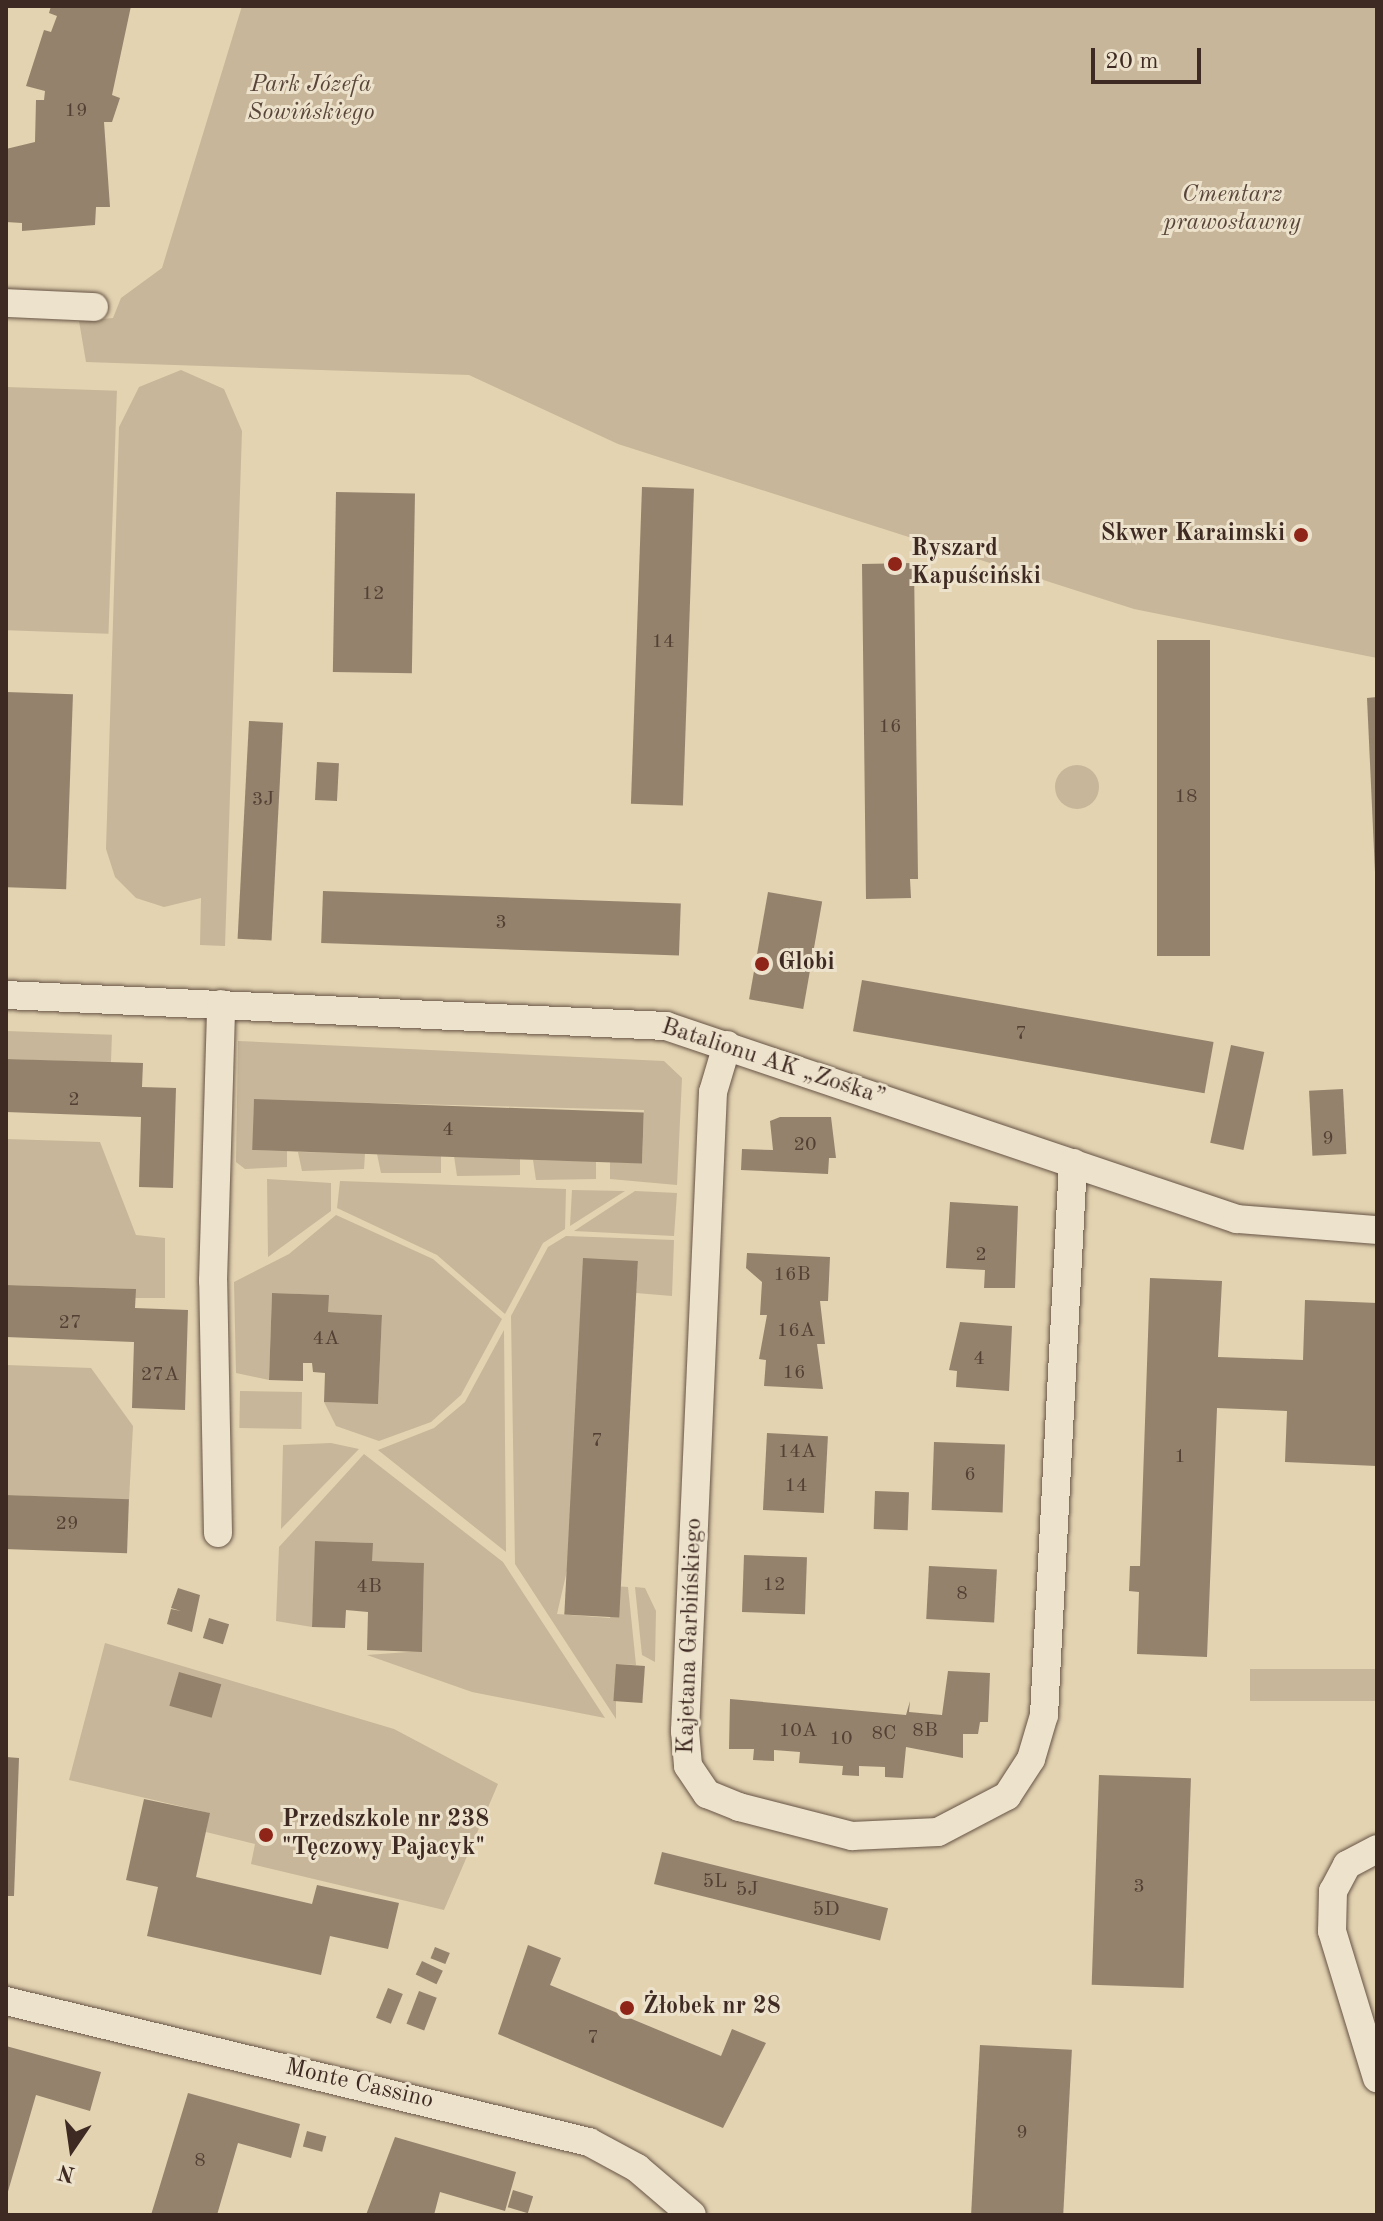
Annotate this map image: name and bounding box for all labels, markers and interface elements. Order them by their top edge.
scale bar [1095,32,1205,82]
text: 20 m [1105,50,1159,74]
park label: Park Józefa Sowińskiego [247,72,375,128]
house number: 19 [64,99,88,123]
park label: Cmentarz prawosławny [1163,182,1301,238]
place label: Skwer Karaimski [1100,521,1285,549]
marker: Skwer Karaimski [1292,526,1310,544]
place label: Ryszard Kapuściński [911,536,1041,592]
marker: Ryszard Kapuściński [886,555,904,573]
house number: 12 [361,582,385,606]
house number: 14 [651,630,675,654]
house number: 16 [878,715,902,739]
house number: 18 [1174,785,1198,809]
house number: 3J [252,788,274,812]
house number: 3 [495,911,507,935]
place label: Globi [778,950,835,978]
marker: Globi [753,955,771,973]
street label: Batalionu AK „Zośka” [657,1013,889,1113]
house number: 7 [1015,1022,1027,1046]
house number: 2 [68,1088,80,1112]
house number: 4 [442,1118,454,1142]
house number: 9 [1322,1127,1334,1151]
house number: 20 [793,1133,817,1157]
house number: 2 [975,1243,987,1267]
house number: 16B [774,1263,810,1287]
house number: 27 [58,1311,82,1335]
house number: 16A [777,1319,815,1343]
house number: 4A [313,1327,339,1351]
house number: 4 [973,1347,985,1371]
house number: 16 [782,1361,806,1385]
house number: 27A [141,1363,179,1387]
house number: 7 [591,1429,603,1453]
house number: 14A [778,1440,816,1464]
house number: 1 [1174,1445,1186,1469]
house number: 6 [964,1463,976,1487]
house number: 14 [784,1474,808,1498]
house number: 29 [55,1512,79,1536]
street label: Kajetana Garbińskiego [672,1517,710,1755]
house number: 12 [762,1573,786,1597]
house number: 4B [356,1575,382,1599]
house number: 8 [956,1582,968,1606]
house number: 10A [779,1719,817,1743]
house number: 8B [912,1719,938,1743]
house number: 8C [872,1722,896,1746]
house number: 10 [829,1727,853,1751]
place label: Przedszkole nr 238 "Tęczowy Pajacyk" [282,1807,489,1863]
marker: Przedszkole nr 238 "Tęczowy Pajacyk" [257,1826,275,1844]
house number: 5L [703,1870,727,1894]
house number: 3 [1133,1875,1145,1899]
house number: 5J [736,1878,758,1902]
house number: 5D [812,1898,840,1922]
place label: Żłobek nr 28 [643,1994,781,2022]
marker: Żłobek nr 28 [618,1999,636,2017]
house number: 7 [587,2026,599,2050]
street label: Monte Cassino [282,2054,436,2116]
north arrow [32,2109,112,2189]
house number: 9 [1016,2121,1028,2145]
house number: 8 [194,2149,206,2173]
text: N [56,2160,77,2185]

